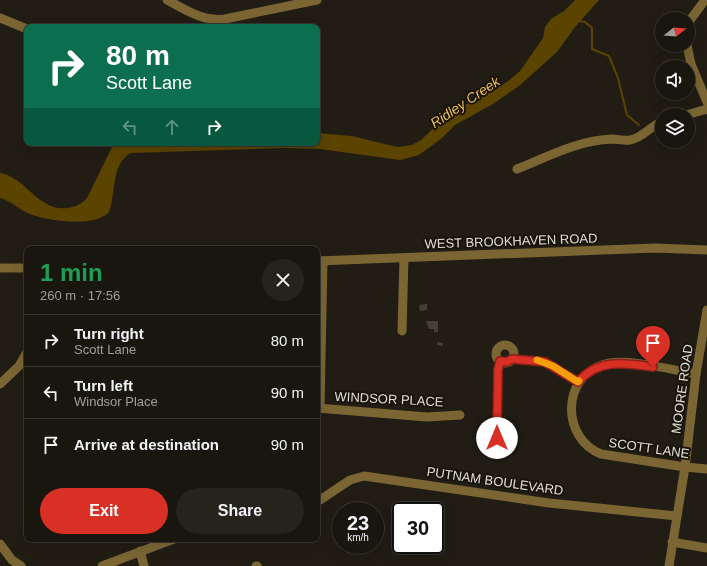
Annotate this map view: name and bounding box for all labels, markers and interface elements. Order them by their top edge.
north arrow [655,12,695,52]
map controls [655,12,695,148]
icon: right [40,40,92,92]
text: 80 m [106,40,170,71]
button: sound [655,60,695,100]
water label: Ridley Creek [427,72,504,131]
text: Scott Lane [106,73,192,93]
button: layers [655,108,695,148]
icon: left [119,116,141,138]
icon: ahead [161,116,183,138]
icon: right [203,116,225,138]
street label: WEST BROOKHAVEN ROAD [424,230,598,252]
text: 1 min [40,259,103,286]
button: close [262,259,304,301]
text: 260 m · 17:56 [40,288,120,303]
text: Turn right [74,325,144,342]
pin [636,326,670,367]
icon: right [40,330,62,352]
text: 80 m [271,332,304,349]
icon: arrive [642,332,664,354]
text: Scott Lane [74,342,136,357]
street label: MOORE ROAD [668,343,696,435]
text: Turn left [74,377,133,394]
icon: left [40,382,62,404]
text: 90 m [271,384,304,401]
street label: WINDSOR PLACE [334,389,444,409]
text: Windsor Place [74,394,158,409]
position arrow [476,417,518,459]
icon: arrive [40,434,62,456]
street label: SCOTT LANE [608,435,691,461]
text: Arrive at destination [74,436,219,453]
text: 90 m [271,436,304,453]
street label: PUTNAM BOULEVARD [426,464,564,498]
button: Exit [40,488,168,534]
button: Share [176,488,304,534]
speed limit sign: 30 [392,502,444,554]
text: 23 [347,512,369,534]
text: km/h [347,532,369,543]

